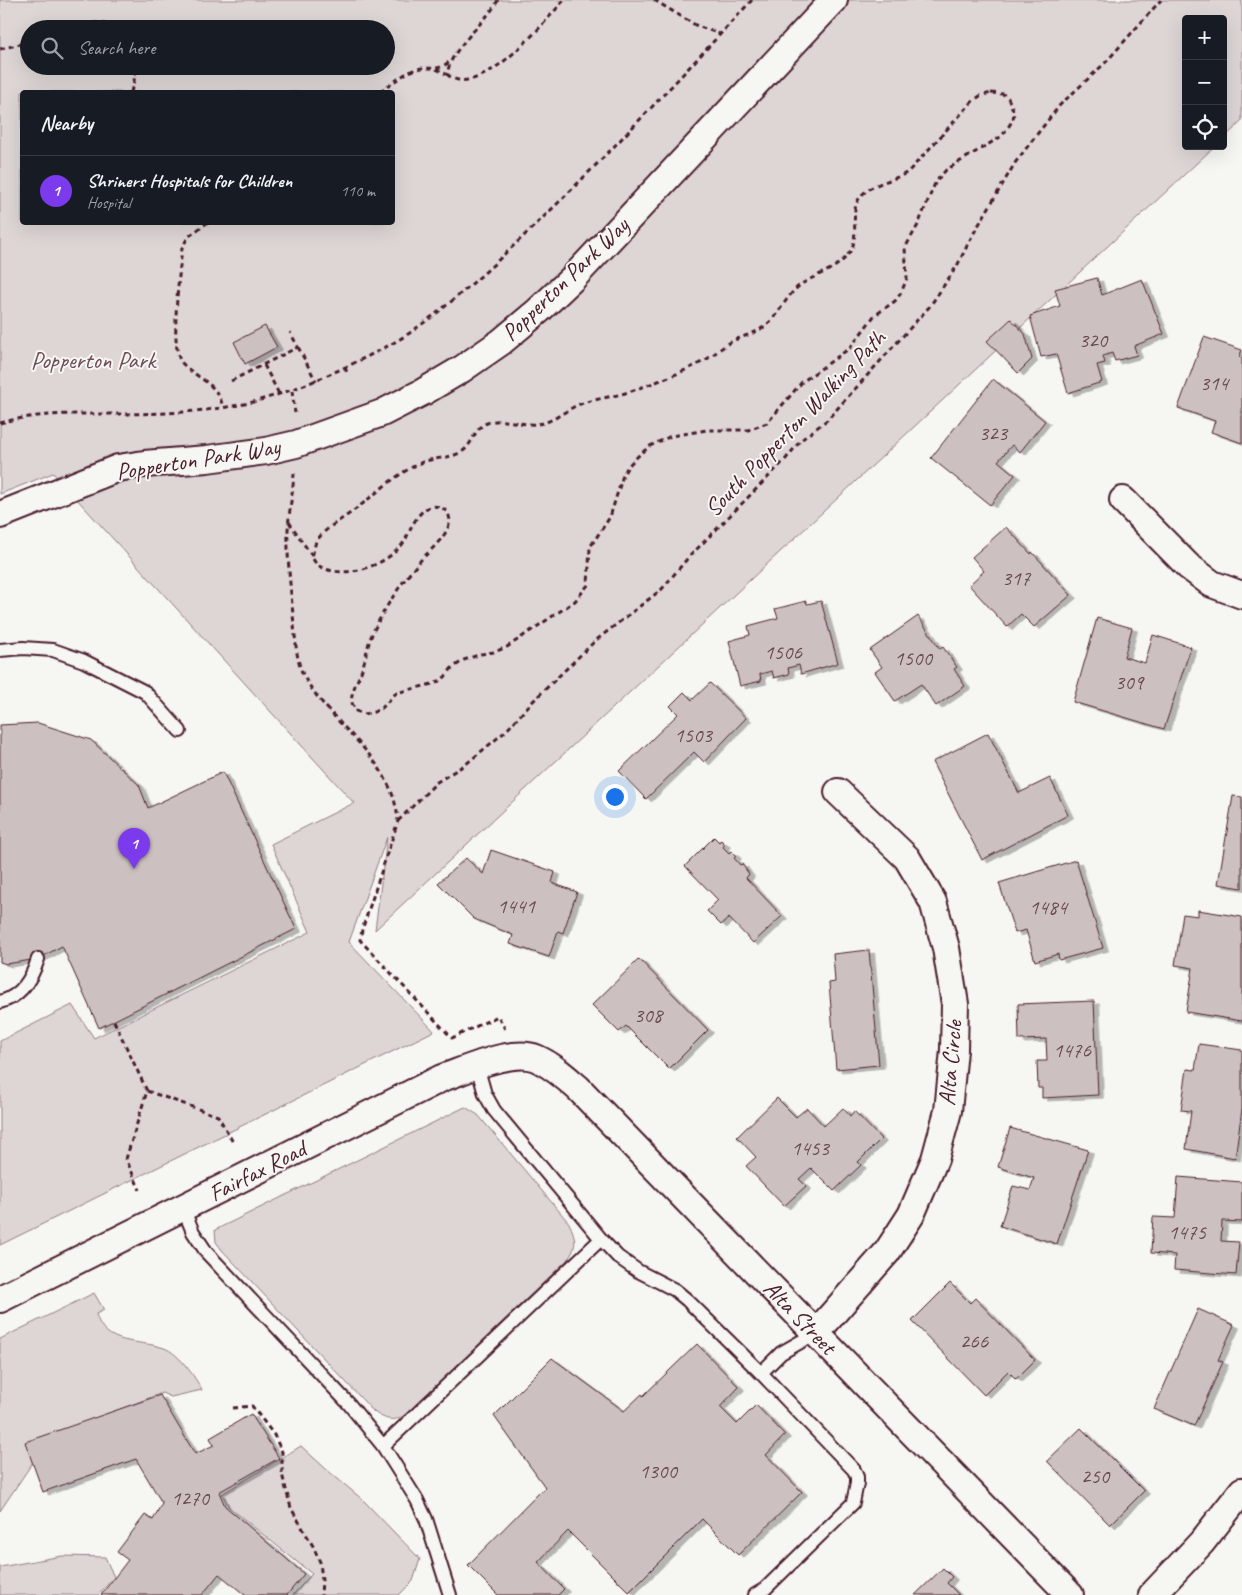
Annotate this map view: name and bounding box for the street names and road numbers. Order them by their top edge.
street label: Popperton Park Way [495,209,636,347]
street label: South Popperton Walking Path [698,322,893,523]
street label: Popperton Park Way [114,431,284,487]
street label: Alta Circle [931,1017,969,1107]
street label: Fairfax Road [203,1132,314,1208]
street label: Alta Street [757,1273,844,1362]

